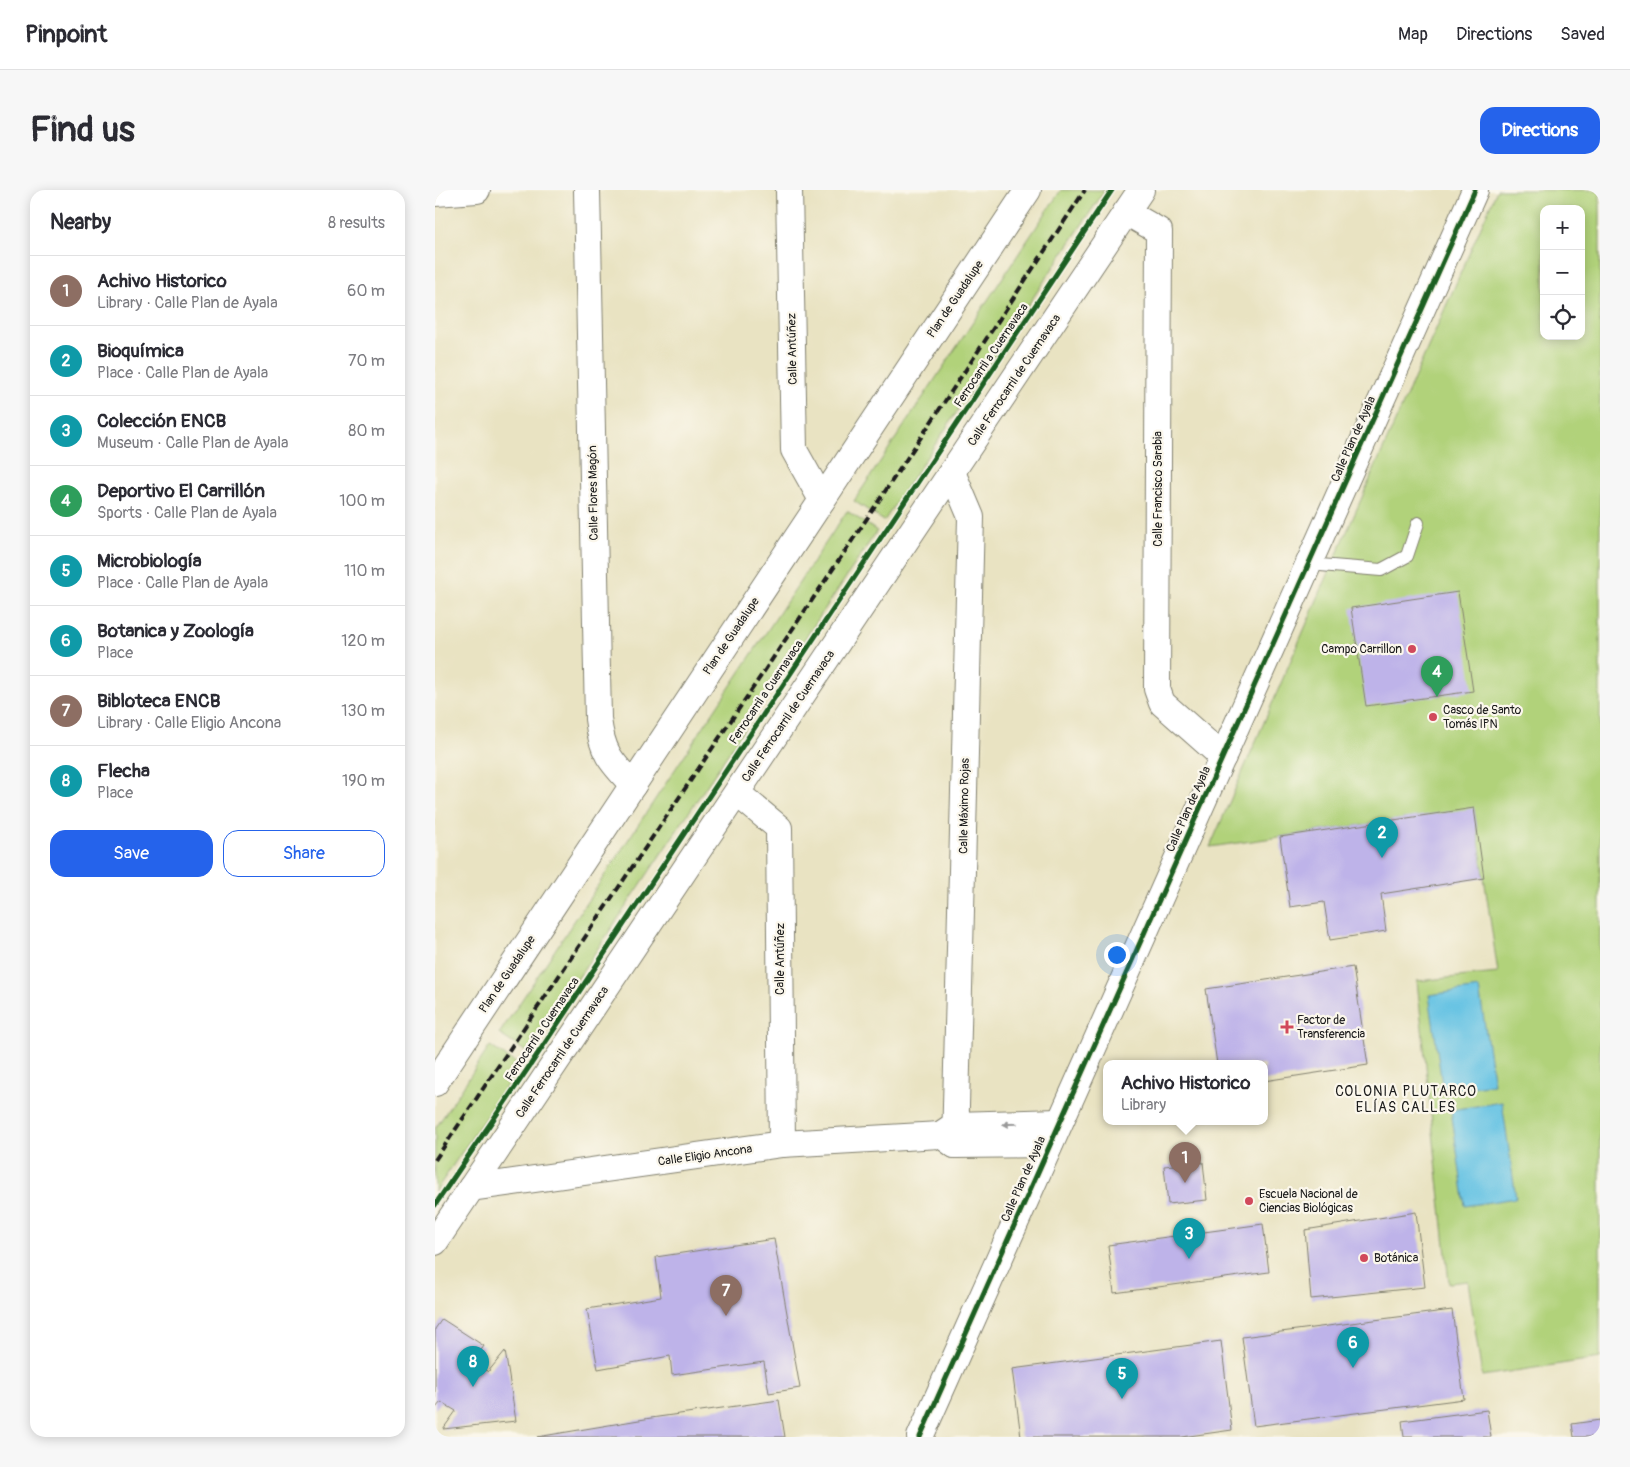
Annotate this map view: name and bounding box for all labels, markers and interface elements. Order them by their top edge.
text: Pinpoint [25,20,107,49]
text: Map [1398,23,1428,46]
text: Directions [1456,23,1532,46]
text: Saved [1560,23,1605,46]
button: Directions [1480,107,1600,154]
text: Find us [30,108,135,152]
map controls [1540,205,1585,340]
button: + [1540,205,1585,250]
text: Nearby [50,209,111,236]
text: 8 results [328,213,385,233]
button: − [1540,250,1585,295]
street label: Plan de Guadalupe [924,258,987,341]
text: Achivo Historico [97,269,227,293]
text: 1 [63,281,69,301]
text: 60 m [347,281,385,301]
text: Library · Calle Plan de Ayala [97,293,278,313]
button: locate [1540,295,1585,340]
street label: Ferrocarril a Cuernavaca [951,300,1032,410]
street label: Calle Ferrocarril de Cuernavaca [965,311,1064,449]
street label: Calle Antúñez [784,313,801,385]
text: Bioquímica [97,339,184,363]
text: 2 [62,351,70,371]
text: 70 m [348,351,385,371]
text: Place · Calle Plan de Ayala [97,363,268,383]
street label: Calle Plan de Ayala [1328,394,1379,484]
text: Colección ENCB [97,409,226,433]
text: 3 [62,421,70,441]
text: 80 m [348,421,385,441]
street label: Calle Francisco Sarabia [1151,431,1166,547]
text: Museum · Calle Plan de Ayala [97,433,289,453]
street label: Calle Flores Magón [585,445,602,541]
text: Deportivo El Carrillón [97,479,265,503]
text: 4 [61,491,71,511]
text: 100 m [339,491,385,511]
text: Sports · Calle Plan de Ayala [97,503,277,523]
text: Microbiología [97,549,202,573]
text: 5 [62,561,70,581]
text: 110 m [344,561,385,581]
text: Place · Calle Plan de Ayala [97,573,268,593]
street label: Plan de Guadalupe [700,595,763,678]
text: Botanica y Zoología [97,619,254,643]
text: 6 [61,631,71,651]
text: 120 m [341,631,385,651]
street label: Ferrocarril a Cuernavaca [726,637,807,747]
place label: Campo Carrillon [1321,642,1402,657]
text: Place [97,643,133,663]
marker: Campo Carrillon [1406,643,1418,655]
street label: Calle Ferrocarril de Cuernavaca [739,647,838,785]
pin: 4 [1421,656,1453,697]
text: Bibloteca ENCB [97,689,220,713]
text: 7 [62,701,70,721]
text: 130 m [341,701,385,721]
place label: Casco de Santo Tomás IPN [1443,703,1522,732]
marker: Casco de Santo Tomás IPN [1427,711,1439,723]
text: Library · Calle Eligio Ancona [97,713,281,733]
street label: Calle Máximo Rojas [956,757,973,854]
text: Flecha [97,759,150,783]
street label: Calle Plan de Ayala [1163,764,1214,854]
text: 8 [62,771,70,791]
text: 190 m [342,771,385,791]
text: Place [97,783,133,803]
pin: 2 [1366,817,1398,858]
button: Save [50,830,213,877]
button: Share [223,830,385,877]
street label: Calle Antúñez [773,923,788,995]
street label: Plan de Guadalupe [476,933,539,1016]
your location [1104,942,1130,968]
street label: Ferrocarril a Cuernavaca [502,974,583,1084]
street label: Calle Ferrocarril de Cuernavaca [513,983,612,1121]
place label: Factor de Transferencia [1297,1013,1366,1042]
marker: Factor de Transferencia [1281,1021,1293,1033]
popup [1103,1060,1268,1125]
text: Achivo Historico [1121,1071,1250,1095]
district label: COLONIA PLUTARCO ELÍAS CALLES [1335,1083,1477,1116]
text: Library [1121,1095,1166,1115]
one-way arrow [1002,1120,1018,1128]
street label: Calle Plan de Ayala [998,1134,1049,1224]
street label: Calle Eligio Ancona [657,1141,754,1170]
pin: 1 [1169,1142,1201,1183]
place label: Escuela Nacional de Ciencias Biológicas [1259,1187,1358,1216]
marker: Escuela Nacional de Ciencias Biológicas [1243,1195,1255,1207]
pin: 3 [1173,1218,1205,1259]
place label: Botánica [1374,1251,1419,1266]
marker: Botánica [1358,1252,1370,1264]
pin: 7 [710,1275,742,1316]
pin: 6 [1337,1327,1369,1368]
pin: 8 [457,1346,489,1387]
pin: 5 [1106,1358,1138,1399]

